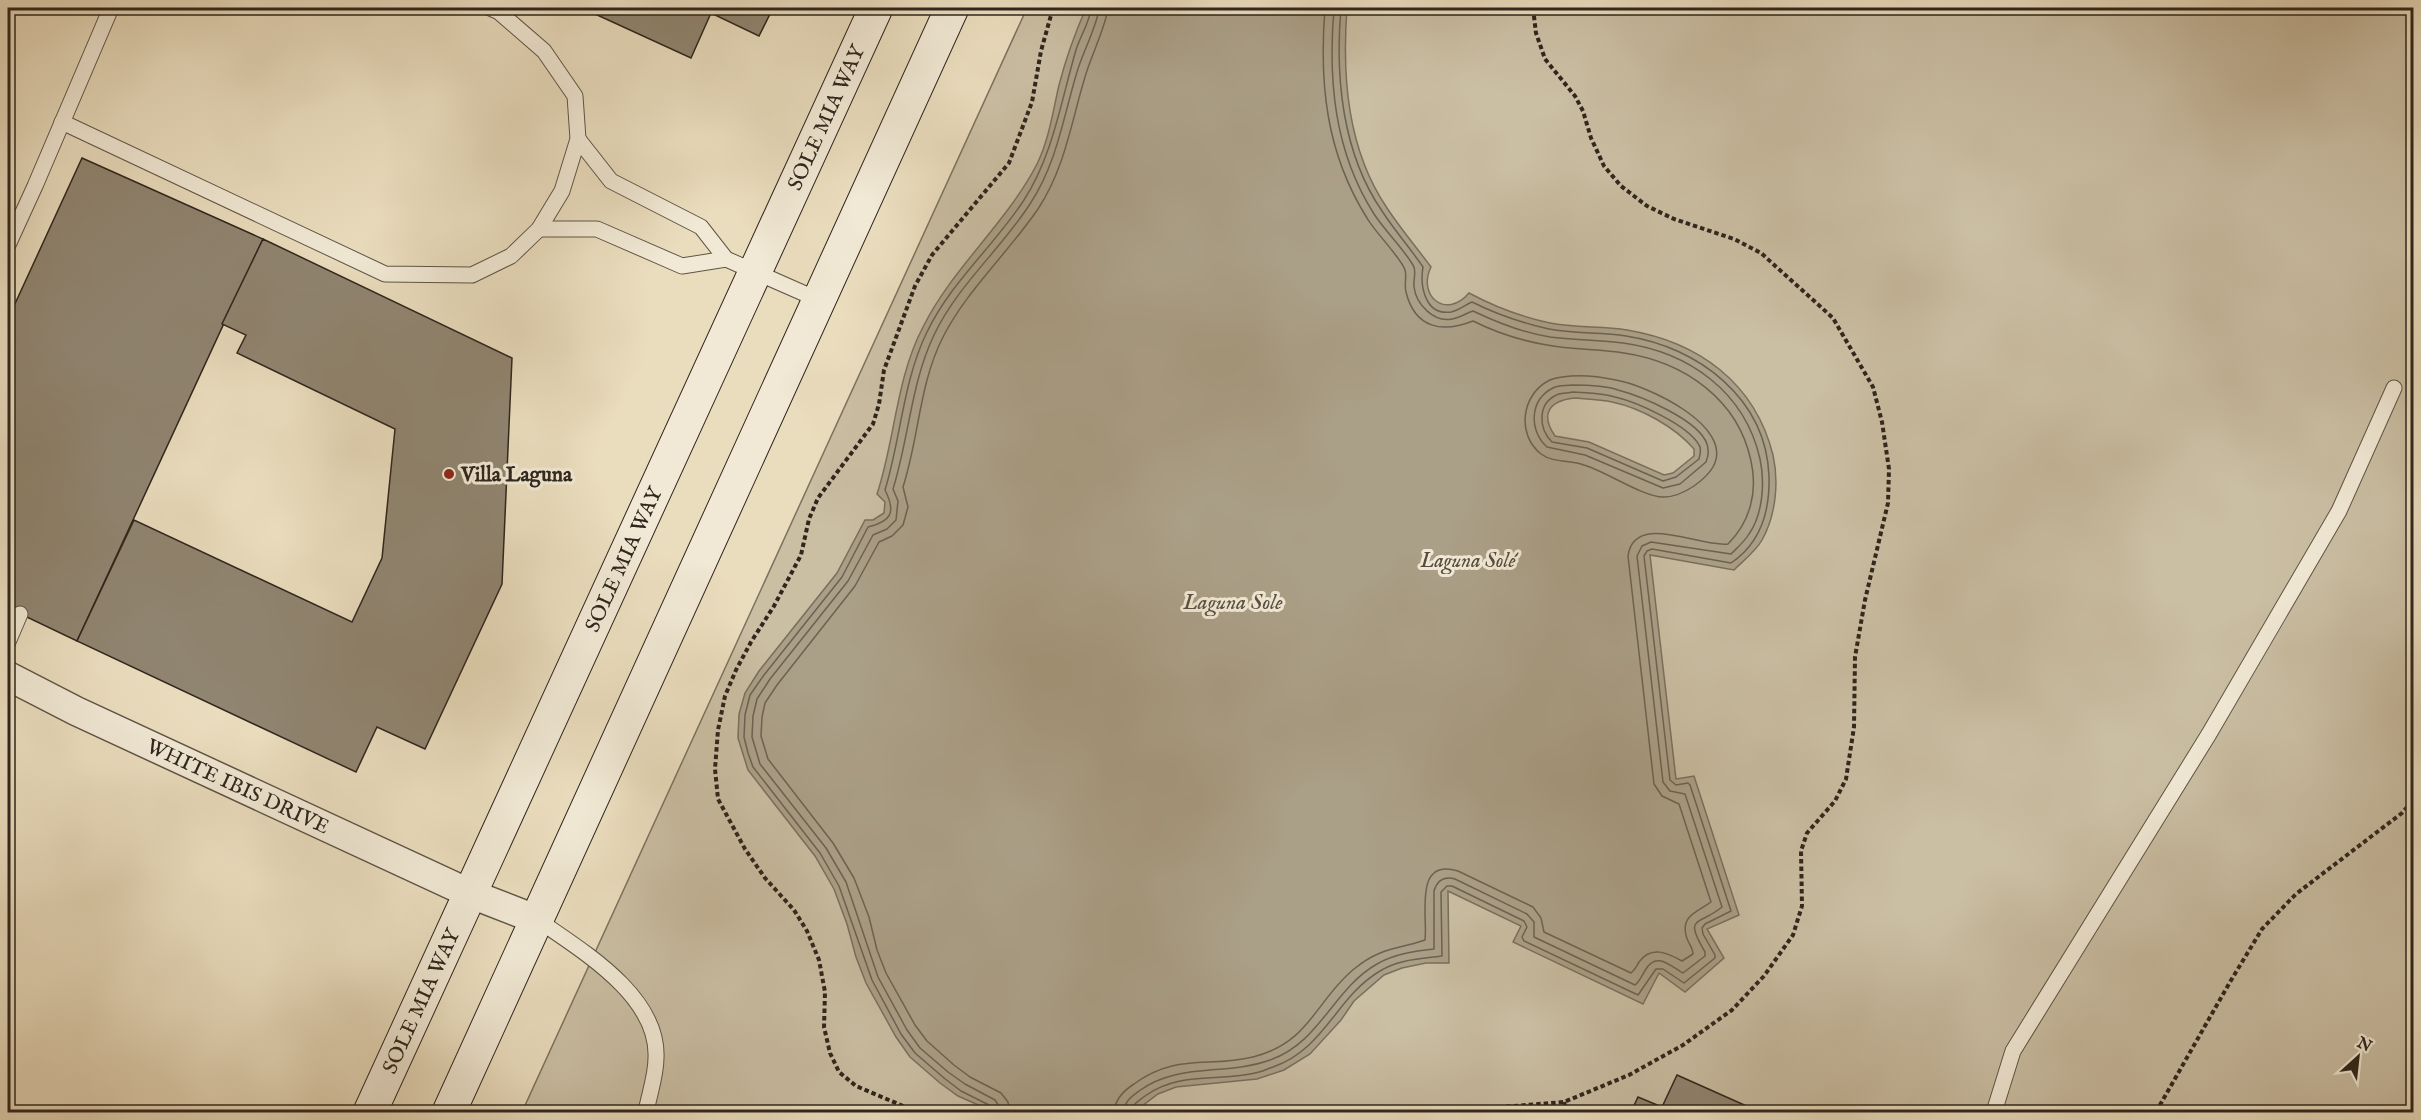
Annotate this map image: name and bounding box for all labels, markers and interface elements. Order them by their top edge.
street label: SOLE MIA WAY [782,40,873,195]
place label: Villa Laguna [460,462,573,489]
marker: Villa Laguna [442,467,456,481]
street label: SOLE MIA WAY [580,481,670,637]
park label: Laguna Solé [1420,548,1518,575]
water label: Laguna Sole [1182,589,1283,617]
street label: WHITE IBIS DRIVE [142,733,333,841]
street label: SOLE MIA WAY [377,923,468,1079]
north arrow [2328,1027,2388,1087]
text: N [2352,1033,2375,1058]

